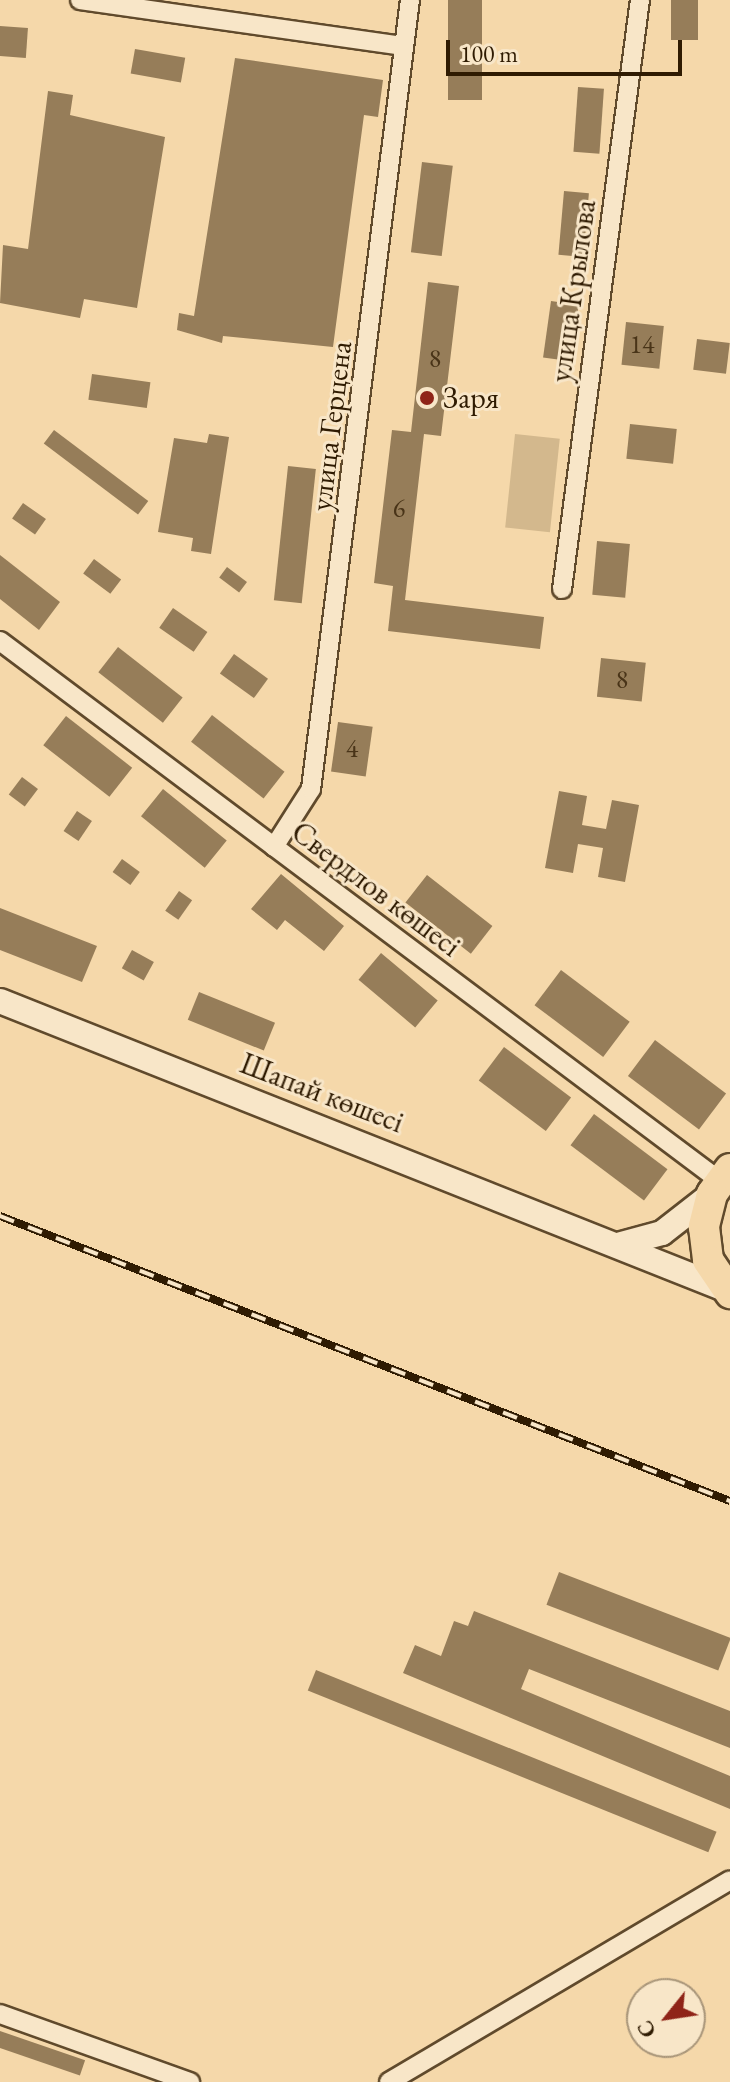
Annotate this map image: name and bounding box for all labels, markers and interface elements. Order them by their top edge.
scale bar [450,24,686,74]
text: 100 m [460,38,518,69]
street label: улица Крылова [542,198,604,384]
house number: 14 [630,329,654,361]
street label: улица Герцена [303,339,359,513]
house number: 8 [429,343,441,375]
place label: Заря [443,380,499,416]
marker: Заря [418,389,436,407]
house number: 6 [393,493,405,525]
house number: 8 [616,664,628,696]
house number: 4 [346,733,358,765]
street label: Свердлов көшесі [284,814,468,964]
street label: Шапай көшесі [235,1045,409,1141]
north arrow [626,1978,706,2058]
text: С [630,2015,663,2043]

